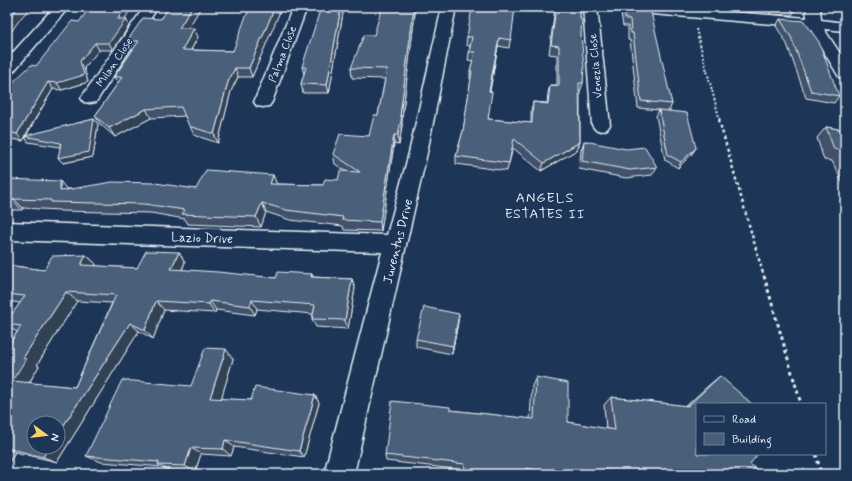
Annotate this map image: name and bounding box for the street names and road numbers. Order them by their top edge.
street label: Palma Close [266,24,300,85]
street label: Venezia Close [586,33,606,99]
street label: Milan Close [93,35,136,90]
street label: Juventus Drive [380,197,417,286]
street label: Lazio Drive [171,229,233,248]

